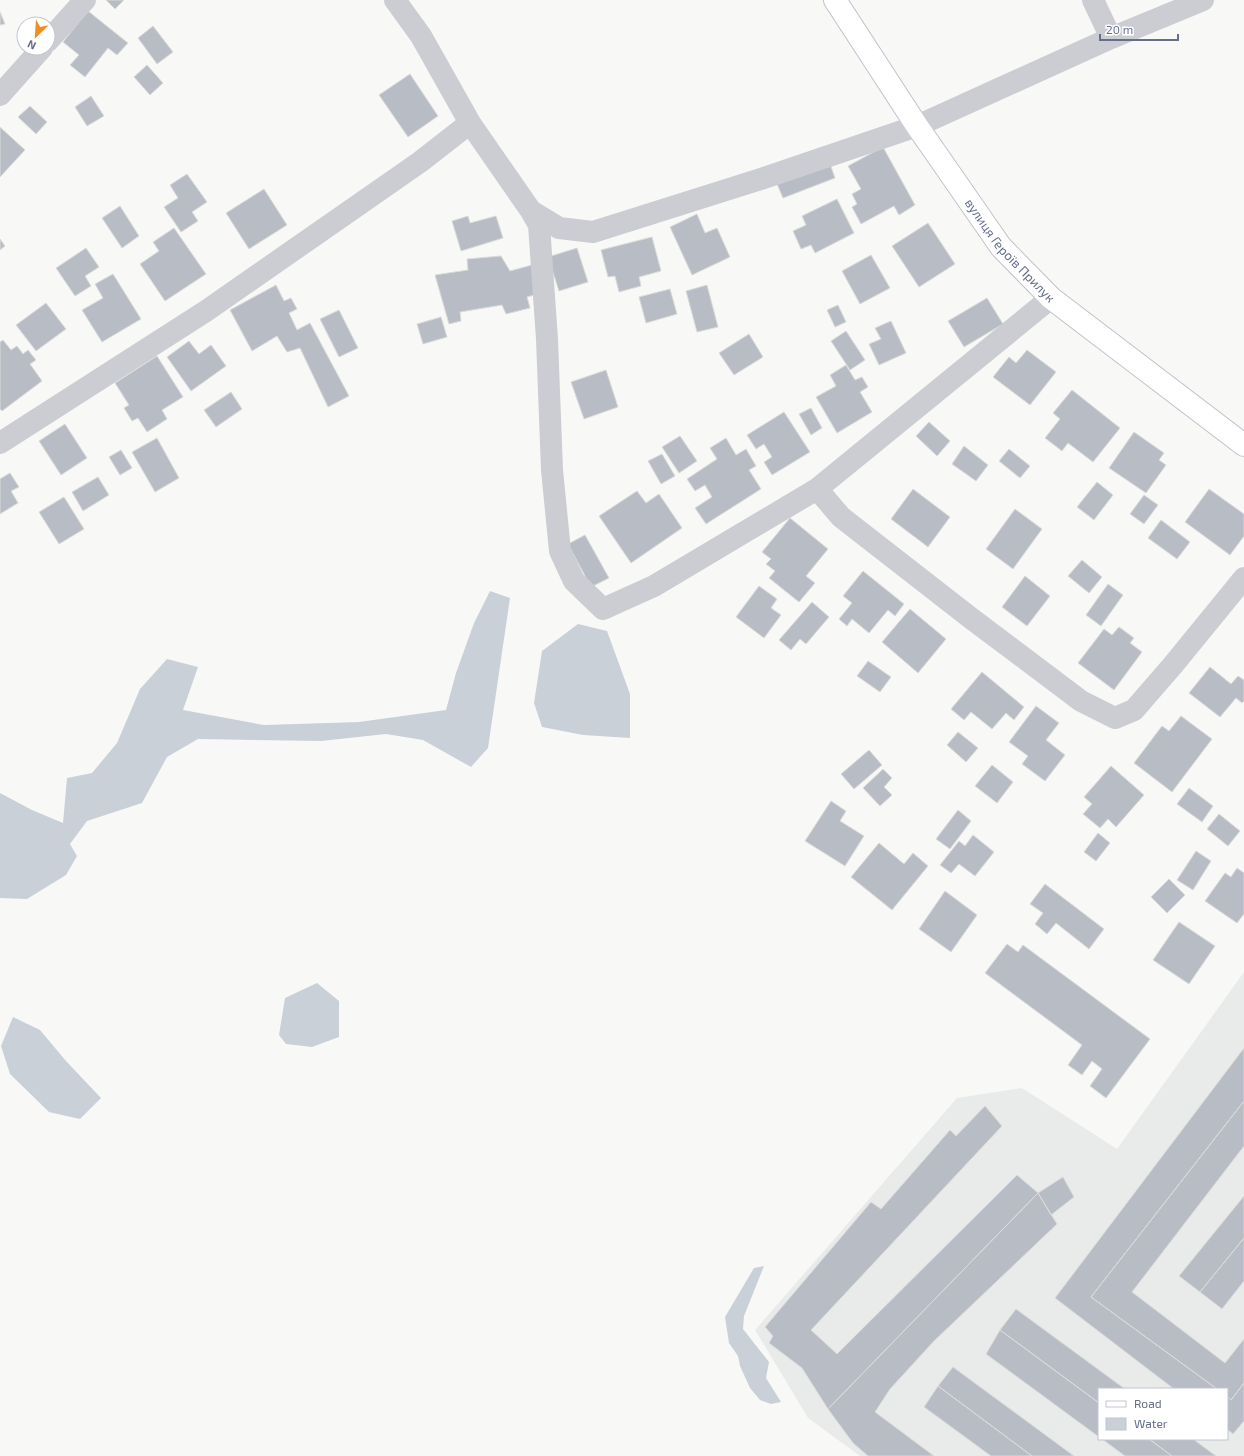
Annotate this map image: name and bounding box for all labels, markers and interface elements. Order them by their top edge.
north arrow [16,16,56,56]
scale bar [1100,16,1178,42]
text: 20 m [1106,22,1133,36]
text: N [25,38,38,53]
street label: вулиця Героїв Прилук [962,195,1059,306]
legend [1098,1388,1228,1440]
text: Road [1134,1396,1162,1410]
text: Water [1134,1416,1168,1430]

